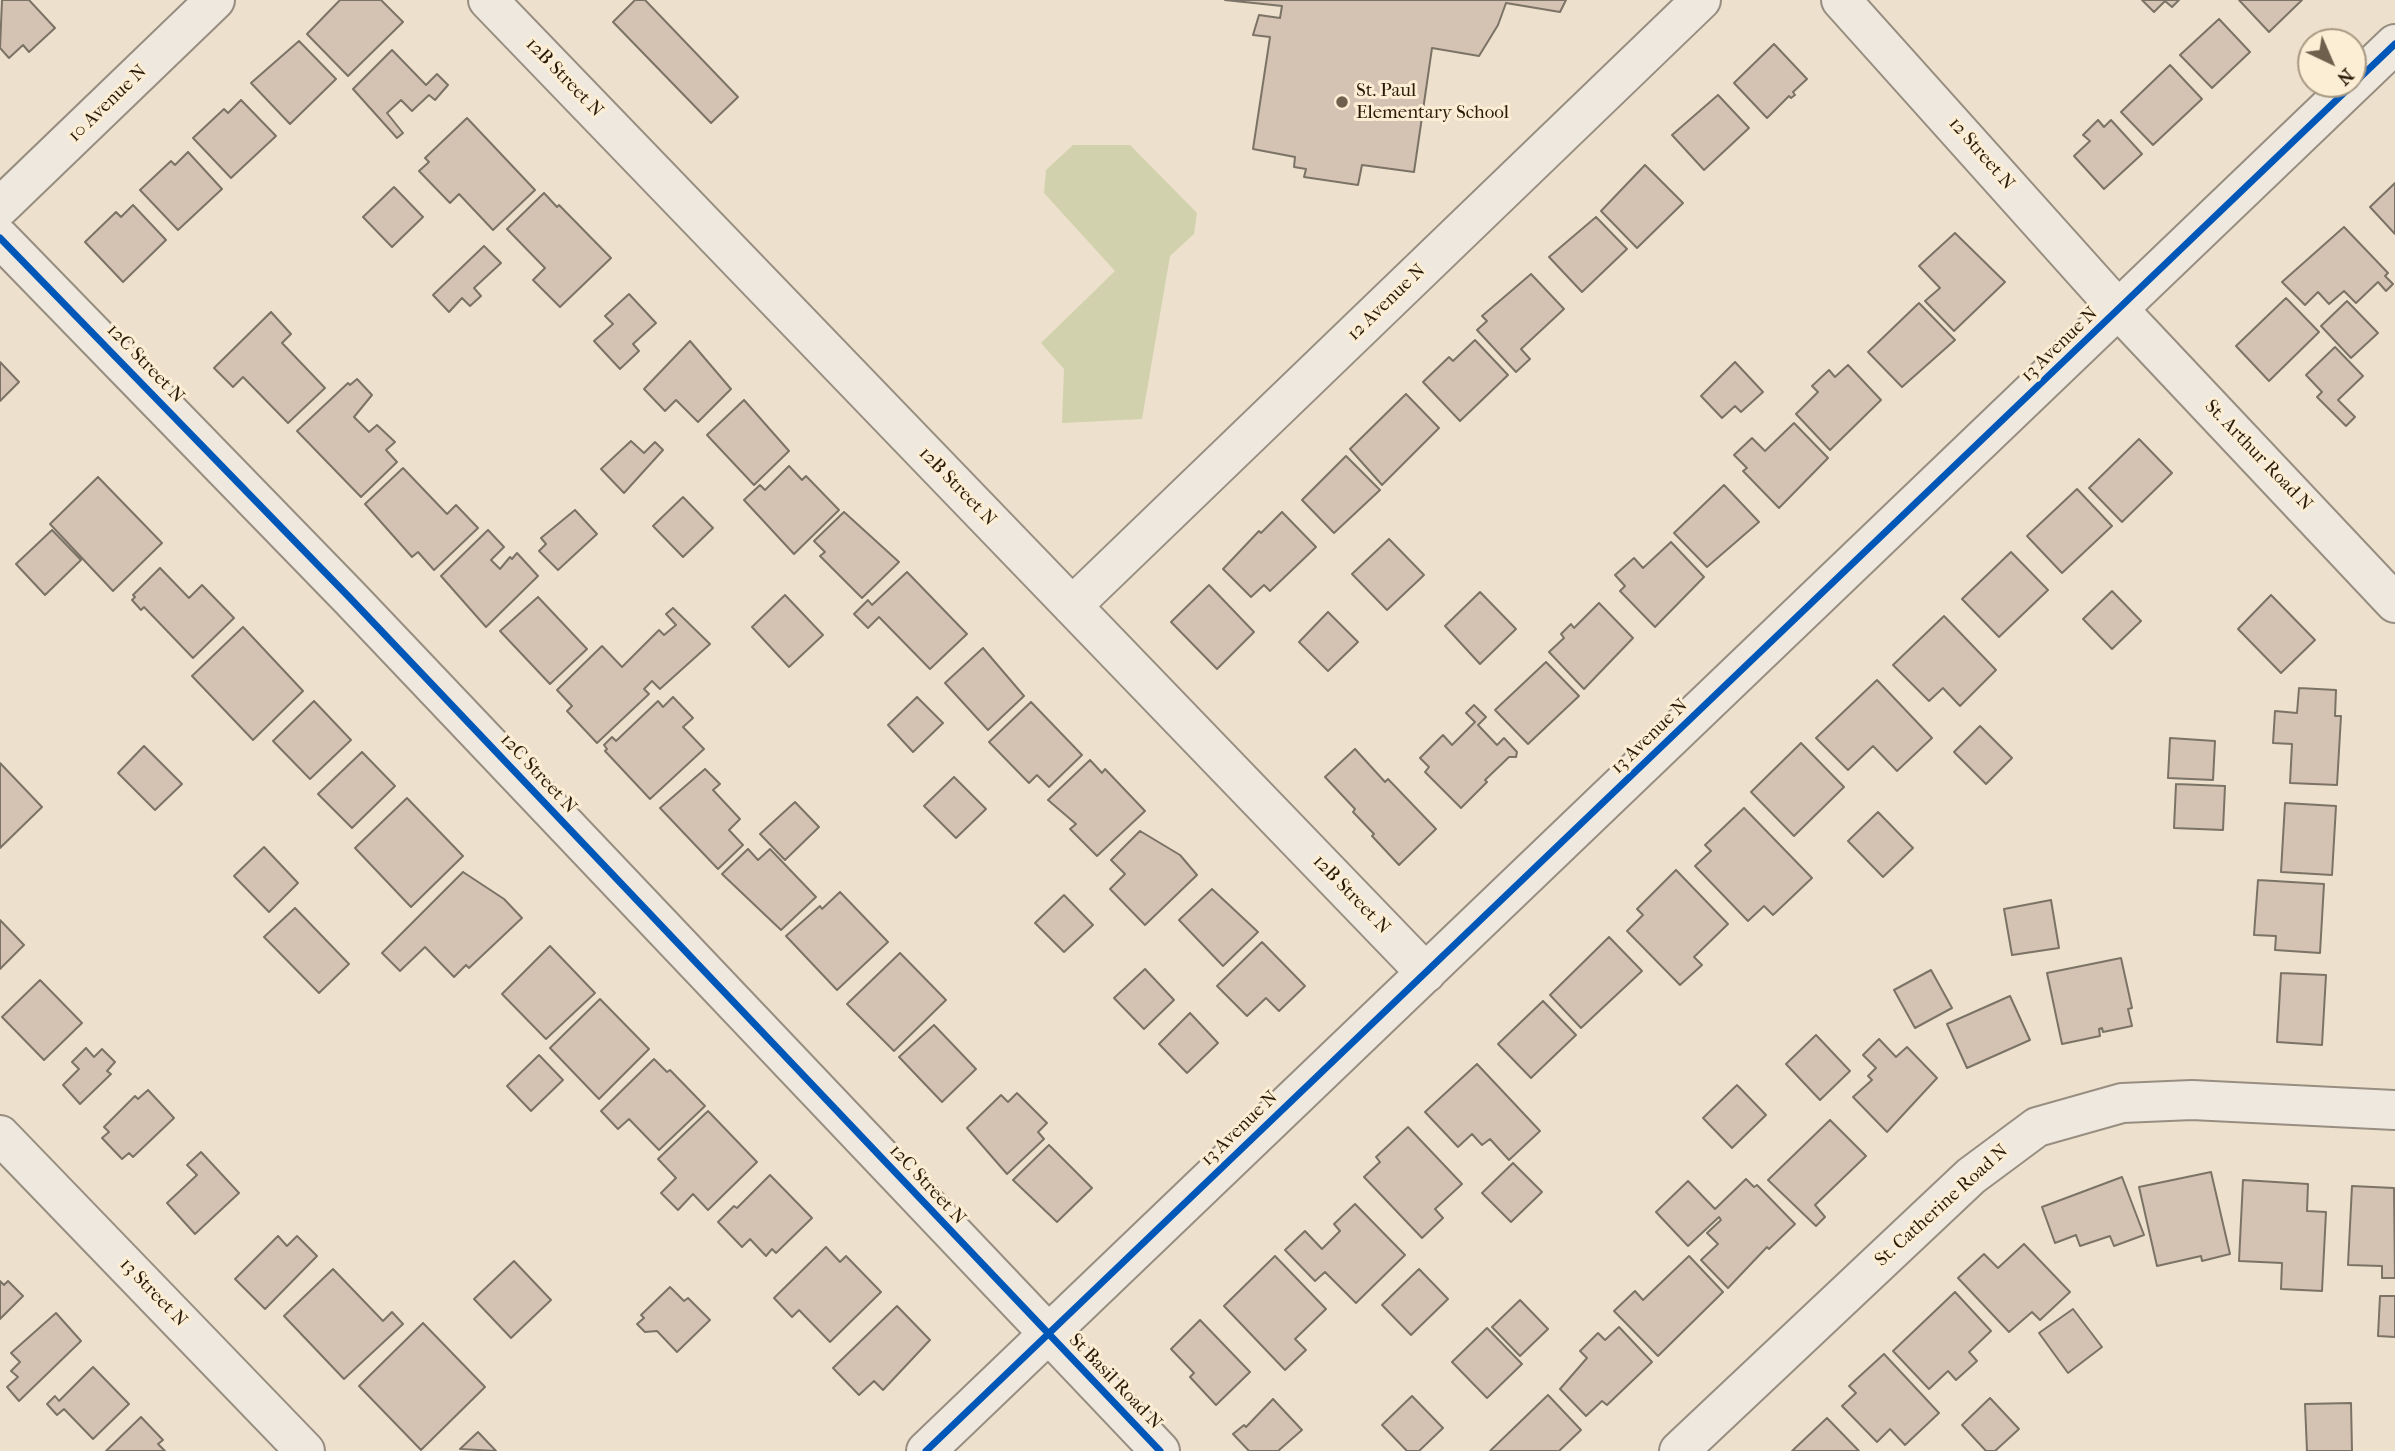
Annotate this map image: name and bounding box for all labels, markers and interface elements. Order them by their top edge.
north arrow [2297,28,2367,98]
street label: 12B Street N [521,34,607,122]
street label: 10 Avenue N [64,61,152,147]
text: N [2332,64,2358,90]
place label: St. Paul Elementary School [1356,80,1509,124]
marker: St. Paul Elementary School [1334,94,1350,110]
street label: 12 Street N [1943,113,2019,195]
street label: 12 Avenue N [1343,260,1431,346]
street label: 13 Avenue N [2017,303,2103,387]
street label: 12C Street N [101,319,189,409]
street label: St. Arthur Road N [2199,396,2317,516]
street label: 12B Street N [914,443,1000,531]
street label: 13 Avenue N [1607,695,1693,779]
street label: 12C Street N [495,729,581,819]
street label: 12B Street N [1308,851,1394,939]
street label: 13 Avenue N [1197,1087,1283,1171]
street label: 12C Street N [884,1140,970,1230]
street label: St. Catherine Road N [1871,1140,2013,1272]
street label: 13 Street N [114,1254,192,1332]
street label: St Basil Road N [1064,1329,1166,1435]

